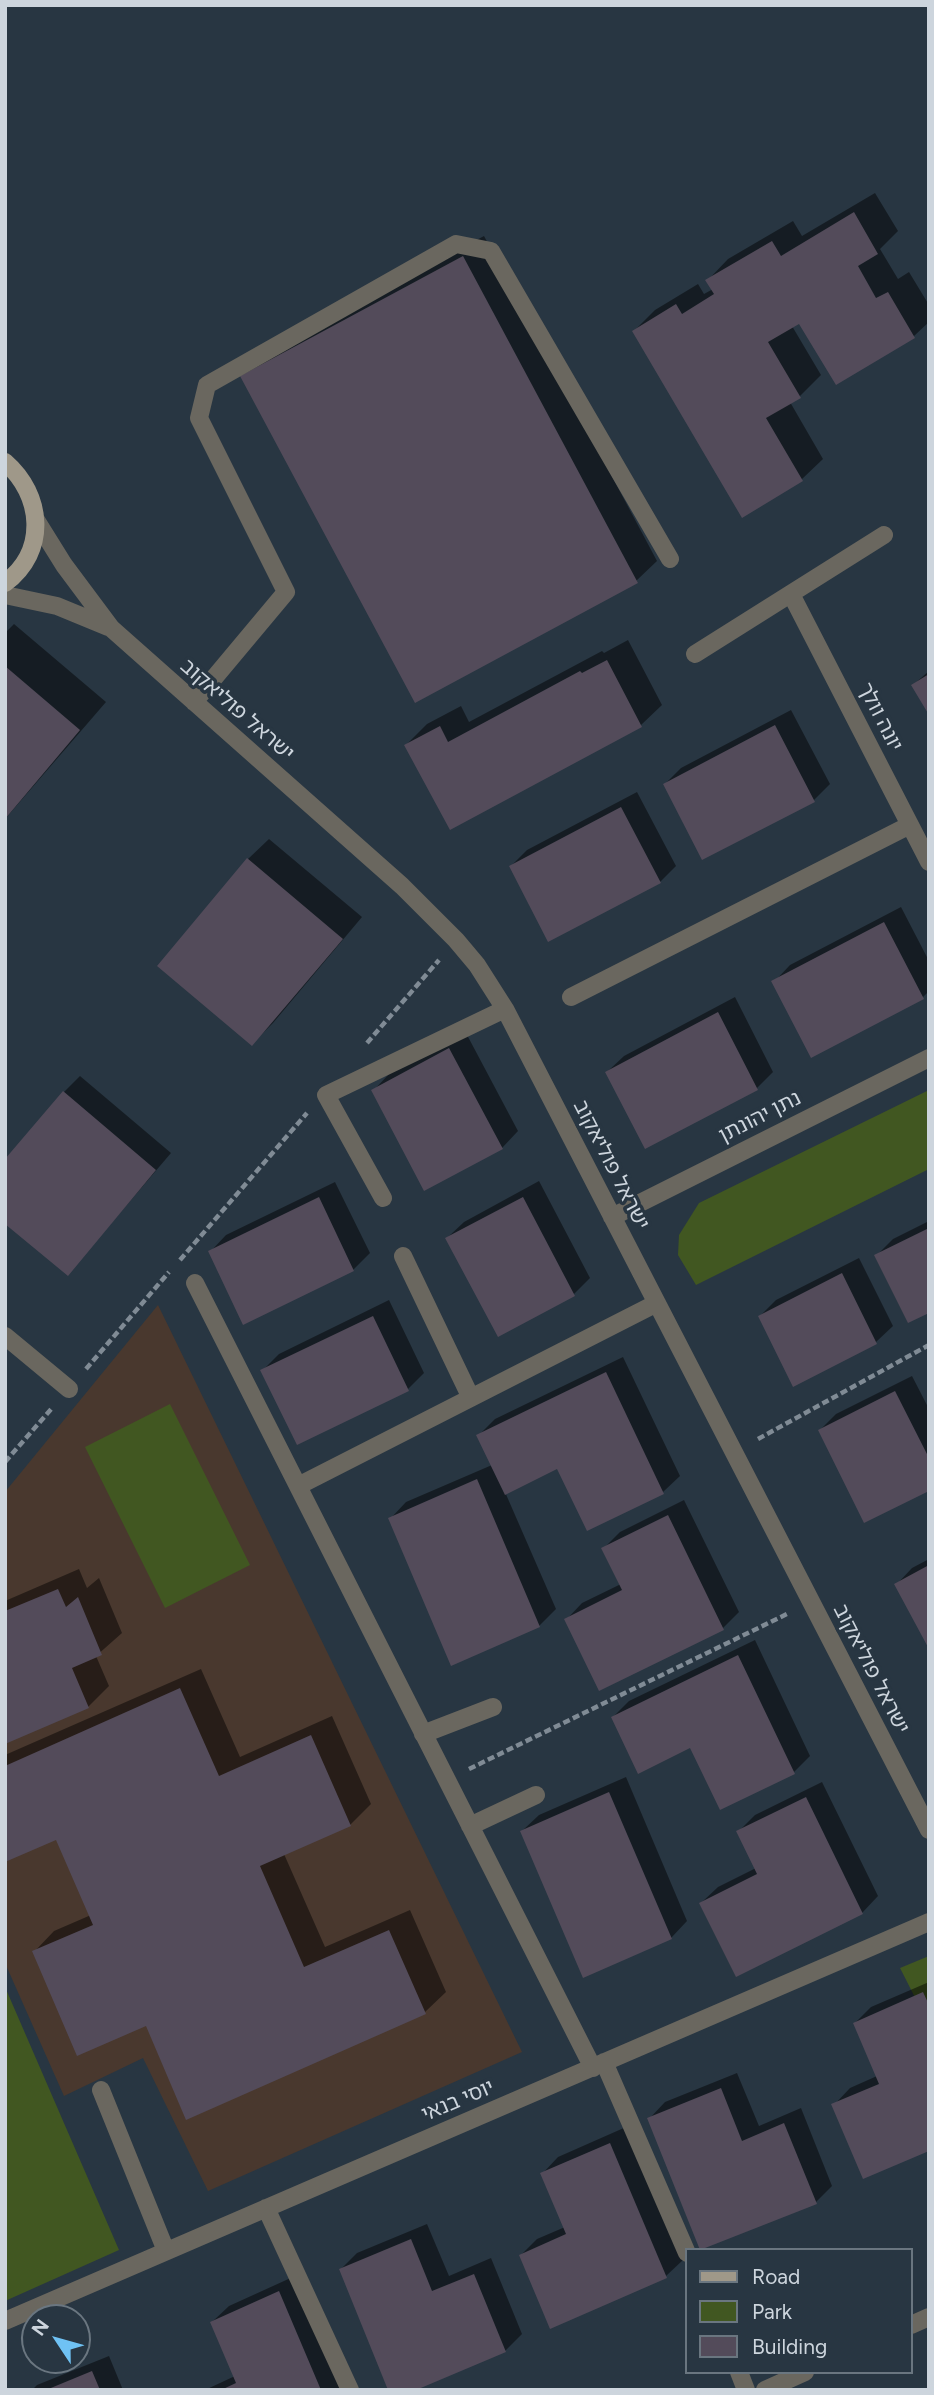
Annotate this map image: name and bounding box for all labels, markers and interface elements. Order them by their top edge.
street label: ישראל פוליאקוב [175,654,299,766]
street label: יונה וולך [852,679,908,755]
street label: נתן יהונתן [715,1086,805,1148]
street label: ישראל פוליאקוב [567,1096,655,1234]
street label: ישראל פוליאקוב [827,1600,915,1738]
street label: יוסי בנאי [418,2075,498,2127]
legend [685,2248,913,2374]
text: Road [752,2264,800,2289]
text: Park [752,2299,792,2324]
north arrow [21,2304,91,2374]
text: N [27,2315,54,2340]
text: Building [752,2334,827,2359]

